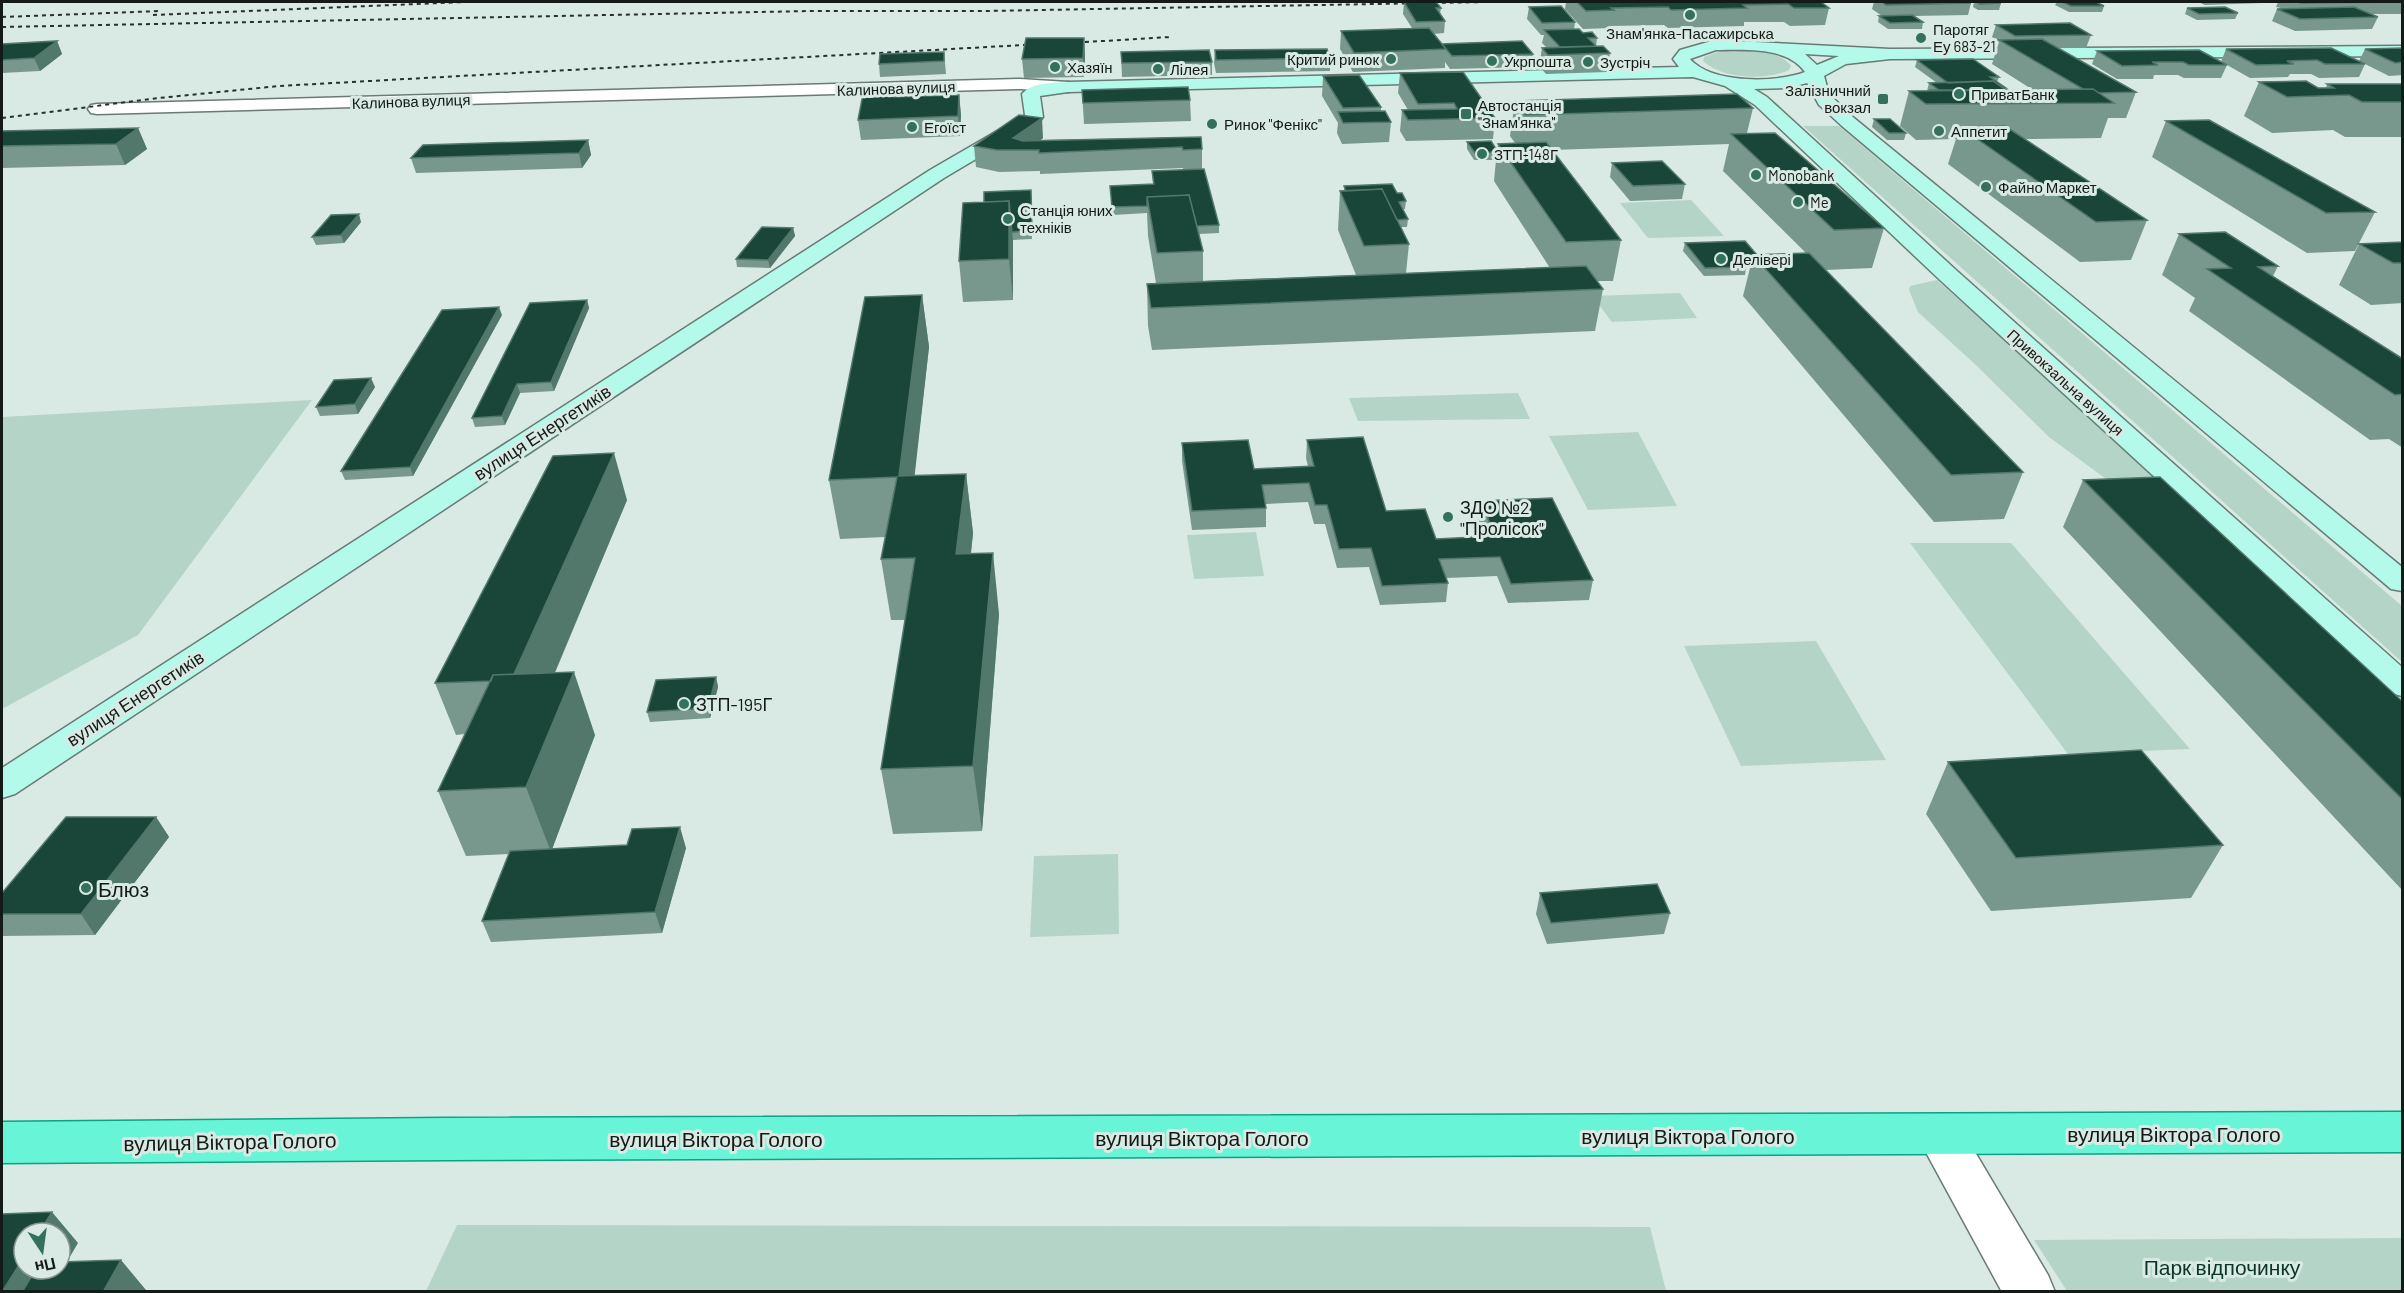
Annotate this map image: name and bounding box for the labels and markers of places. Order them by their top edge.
marker: Знам'янка-Пасажирська [1683,8,1697,22]
place label: Паротяг Еу 683-21 [1933,20,1996,55]
place label: Знам'янка-Пасажирська [1606,24,1775,42]
marker: Паротяг Еу 683-21 [1914,31,1928,45]
place label: Критий ринок [1287,50,1379,68]
marker: Критий ринок [1384,52,1398,66]
place label: Укрпошта [1504,52,1572,70]
place label: Зустріч [1600,53,1650,71]
marker: Укрпошта [1485,54,1499,68]
marker: Зустріч [1581,55,1595,69]
place label: Хазяїн [1067,58,1113,76]
marker: Хазяїн [1048,60,1062,74]
place label: Лілея [1170,60,1208,78]
marker: Лілея [1151,62,1165,76]
place label: Залізничний вокзал [1785,81,1871,116]
place label: ПриватБанк [1971,85,2055,103]
marker: ПриватБанк [1952,87,1966,101]
marker: Залізничний вокзал [1876,92,1890,106]
place label: Автостанція "Знам'янка" [1478,96,1562,131]
marker: Автостанція "Знам'янка" [1459,107,1473,121]
place label: Ринок "Фенікс" [1224,115,1322,133]
marker: Ринок "Фенікс" [1205,117,1219,131]
place label: Егоїст [924,118,966,136]
marker: Егоїст [905,120,919,134]
place label: Аппетит [1951,122,2007,140]
marker: Аппетит [1932,124,1946,138]
place label: ЗТП-148Г [1494,145,1558,163]
marker: ЗТП-148Г [1475,147,1489,161]
place label: Monobank [1768,166,1835,184]
marker: Monobank [1749,168,1763,182]
place label: Файно Маркет [1998,178,2097,196]
marker: Файно Маркет [1979,180,1993,194]
place label: Me [1810,193,1829,211]
marker: Me [1791,195,1805,209]
place label: Станція юних техніків [1020,201,1113,236]
marker: Станція юних техніків [1001,212,1015,226]
place label: Делівері [1733,250,1791,268]
marker: Делівері [1714,252,1728,266]
place label: ЗДО №2 "Пролісок" [1460,496,1544,539]
marker: ЗДО №2 "Пролісок" [1441,510,1455,524]
place label: ЗТП-195Г [696,693,772,715]
marker: ЗТП-195Г [677,697,691,711]
place label: Блюз [98,876,149,901]
marker: Блюз [79,881,93,895]

